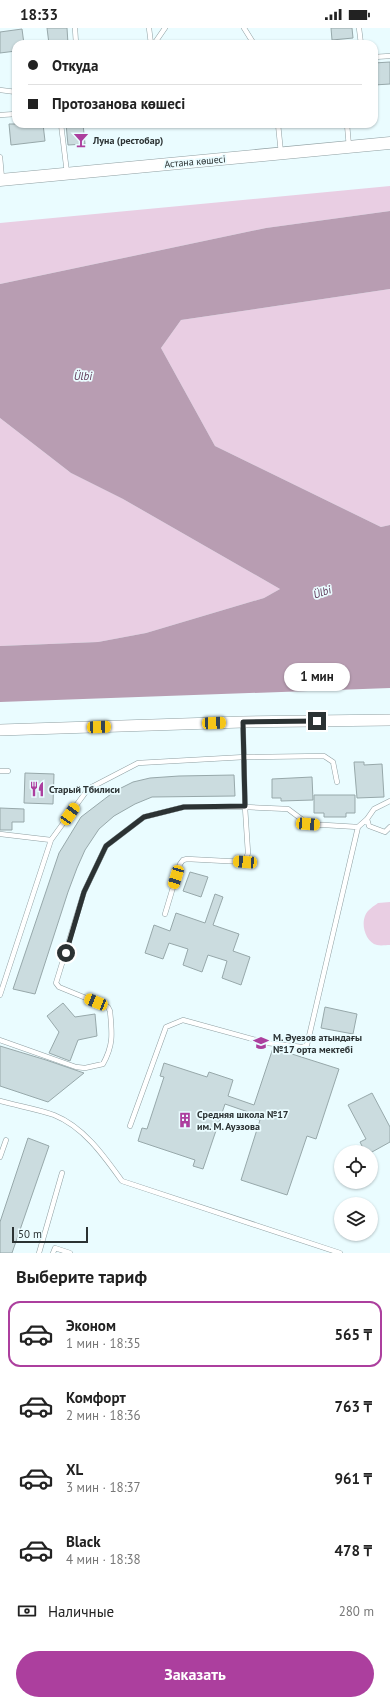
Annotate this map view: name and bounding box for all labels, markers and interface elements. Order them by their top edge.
text: 18:33 [20,5,58,24]
text: Откуда [52,56,98,75]
text: Протозанова көшесі [52,94,185,113]
bar icon: Луна (рестобар) [72,131,90,149]
place label: Луна (рестобар) [92,134,163,147]
street label: Астана көшесі [164,152,226,171]
water label: Ülbi [74,369,93,383]
water label: Ülbi [311,582,334,602]
callout: 1 мин [284,663,350,691]
text: 1 мин [300,668,334,685]
route end [308,712,326,730]
car [202,717,226,729]
car [87,721,111,733]
restaurant icon: Старый Тбилиси [28,780,46,798]
place label: Старый Тбилиси [49,783,120,796]
car [58,801,82,827]
car [296,817,320,831]
car [233,855,257,869]
car [167,864,185,890]
route start [57,944,75,962]
car [83,992,109,1012]
place label: М. Әуезов атындағы №17 орта мектебі [273,1031,362,1056]
school or university icon: М. Әуезов атындағы №17 орта мектебі [252,1034,270,1052]
place label: Средняя школа №17 им. М. Ауэзова [197,1108,289,1133]
building icon: Средняя школа №17 им. М. Ауэзова [176,1111,194,1129]
map controls [334,1145,378,1241]
button: locate [334,1145,378,1189]
button: layers [334,1197,378,1241]
scale bar [12,1225,88,1244]
text: 50 m [18,1227,42,1241]
text: Выберите тариф [16,1265,147,1288]
icon: car [18,1316,54,1352]
text: Эконом [66,1316,116,1335]
text: 565 ₸ [334,1325,372,1344]
text: 1 мин · 18:35 [66,1335,141,1352]
icon: car [18,1388,54,1424]
text: Комфорт [66,1388,126,1407]
text: 763 ₸ [334,1397,372,1416]
text: 2 мин · 18:36 [66,1407,141,1424]
icon: car [18,1460,54,1496]
text: XL [66,1460,83,1479]
text: 961 ₸ [334,1469,372,1488]
text: 3 мин · 18:37 [66,1479,141,1496]
icon: car [18,1532,54,1568]
text: Black [66,1532,101,1551]
text: 478 ₸ [334,1541,372,1560]
text: 4 мин · 18:38 [66,1551,141,1568]
icon: cash [16,1600,38,1622]
text: Наличные [48,1602,114,1621]
text: 280 m [339,1603,374,1620]
button: Заказать [16,1651,374,1697]

